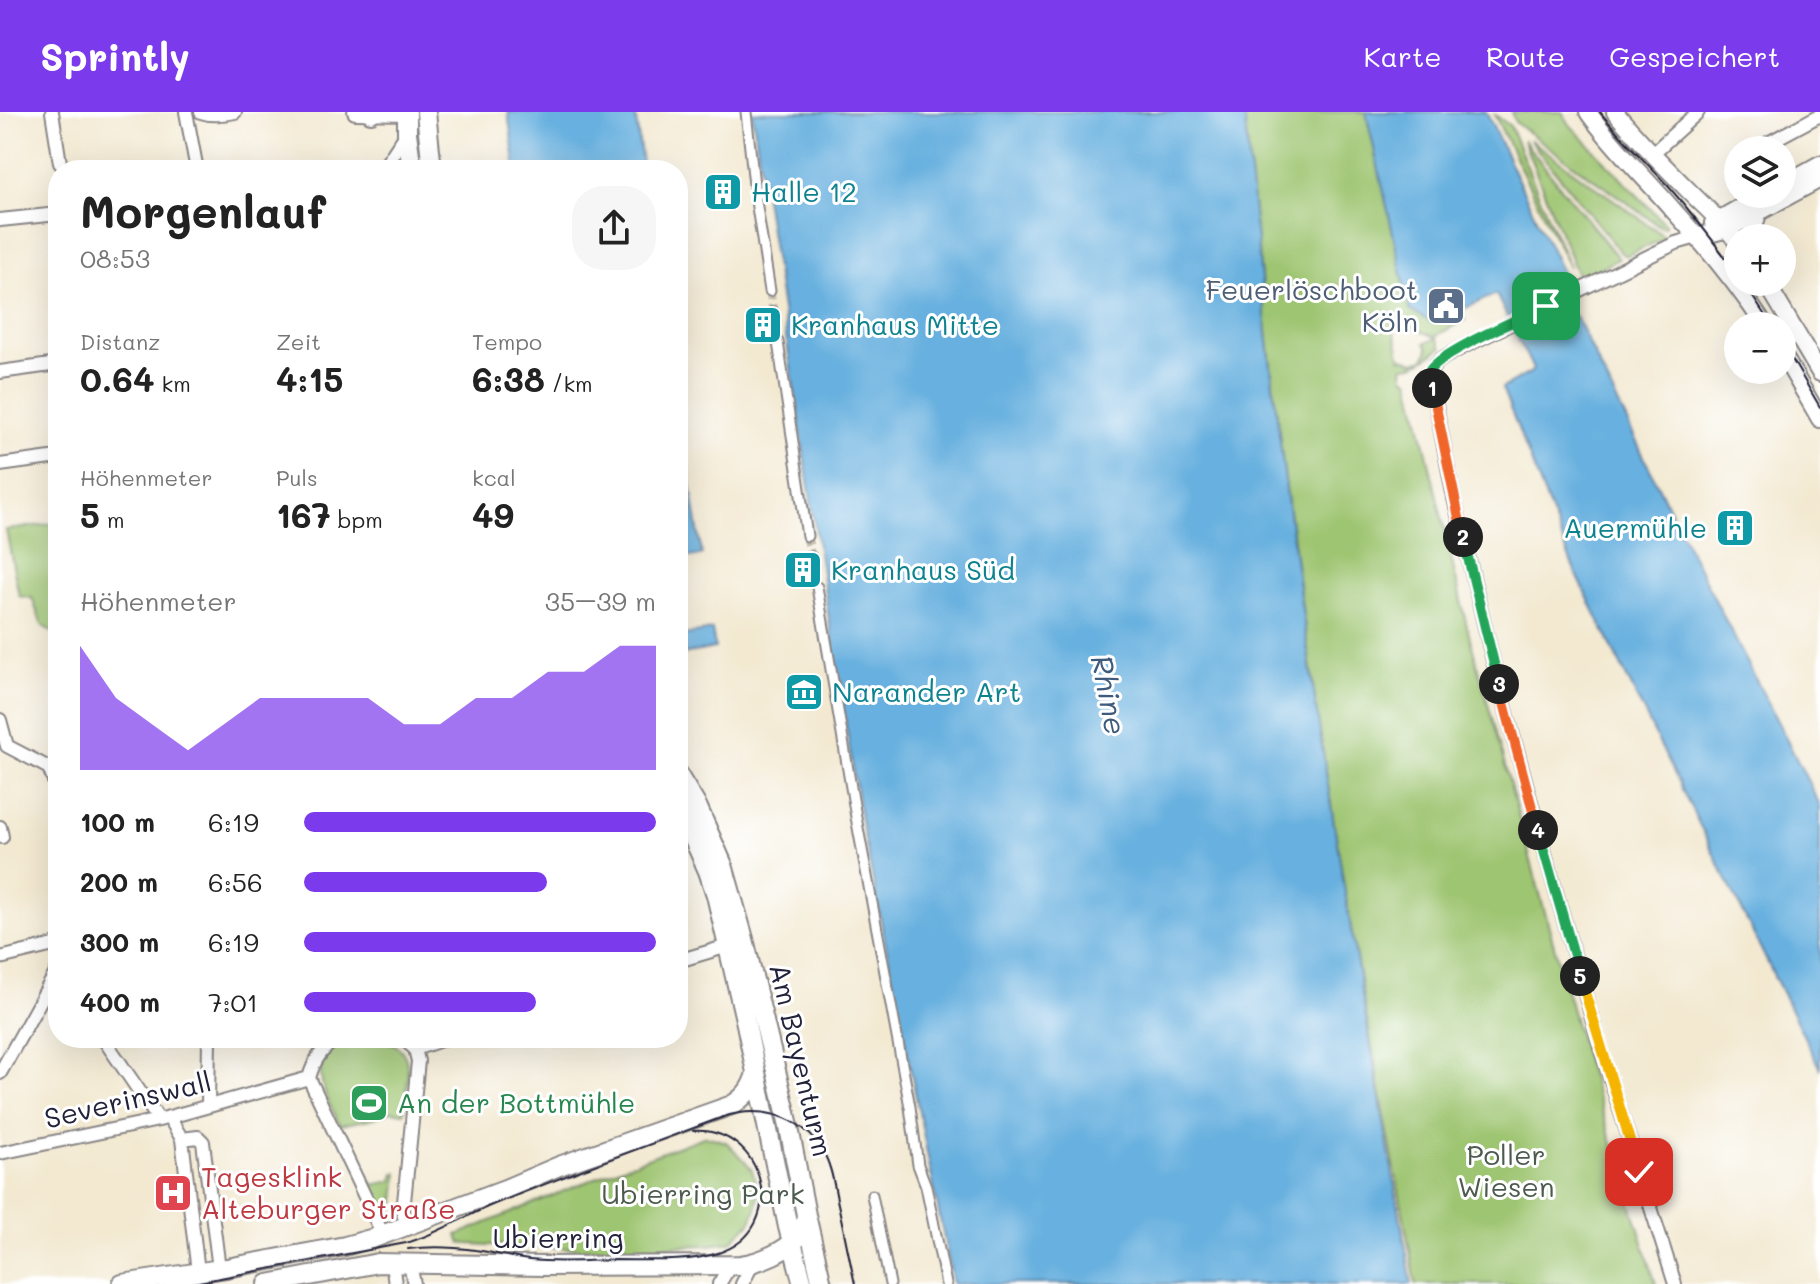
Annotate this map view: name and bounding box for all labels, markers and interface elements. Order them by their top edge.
text: Sprintly [40,31,190,81]
text: Karte [1363,38,1442,74]
text: Route [1486,38,1565,74]
text: Gespeichert [1609,38,1780,74]
map controls [1724,136,1796,384]
button: layers [1724,136,1796,208]
building icon: Halle 12 [702,171,744,213]
place label: Halle 12 [751,173,857,209]
text: Morgenlauf [80,182,326,239]
button: share [572,186,656,270]
button: + [1724,224,1796,296]
text: 08:53 [80,241,150,275]
place label: Feuerlöschboot Köln [1205,271,1418,339]
pin [1512,272,1580,340]
icon: arrive [1524,284,1568,328]
public building icon: Feuerlöschboot Köln [1425,285,1467,327]
building icon: Kranhaus Mitte [742,304,784,346]
place label: Kranhaus Mitte [791,306,999,342]
button: − [1724,312,1796,384]
text: Distanz [80,327,160,356]
text: Zeit [276,327,321,356]
text: Tempo [472,327,542,356]
text: 0.64 [80,356,154,401]
text: 4:15 [276,356,343,401]
text: 6:38 [472,356,545,401]
pin: 1 [1412,368,1452,408]
text: km [154,369,191,398]
text: /km [545,369,593,398]
text: 1 [1427,373,1437,402]
text: Höhenmeter [80,463,212,492]
text: Puls [276,463,318,492]
text: kcal [472,463,516,492]
text: 5 [80,492,100,537]
text: 167 [276,492,331,537]
text: 49 [472,492,514,537]
text: m [100,505,124,534]
text: bpm [331,505,383,534]
building icon: Auermühle [1714,507,1756,549]
place label: Auermühle [1563,509,1707,545]
pin: 2 [1443,517,1483,557]
text: 2 [1457,522,1469,551]
building icon: Kranhaus Süd [782,549,824,591]
place label: Kranhaus Süd [831,551,1015,587]
text: Höhenmeter [80,584,237,618]
text: 35–39 m [545,584,656,618]
water label: Rhine [1083,651,1137,738]
pin: 3 [1479,664,1519,704]
text: 3 [1492,669,1506,698]
museum icon: Narander Art [783,671,825,713]
place label: Narander Art [832,673,1021,709]
text: 100 m [80,805,155,839]
text: 6:19 [208,805,259,839]
pin: 4 [1518,810,1558,850]
text: 4 [1531,815,1545,844]
text: 200 m [80,865,158,899]
text: 6:56 [208,865,263,899]
text: 300 m [80,925,159,959]
text: 6:19 [208,925,259,959]
pin: 5 [1560,956,1600,996]
street label: Am Bayenturm [762,960,842,1160]
text: 5 [1574,961,1586,990]
text: 400 m [80,985,160,1019]
text: 7:01 [208,985,258,1019]
street label: Severinswall [41,1062,215,1136]
sports icon: An der Bottmühle [348,1082,390,1124]
place label: An der Bottmühle [397,1084,635,1120]
park label: Poller Wiesen [1458,1136,1554,1204]
pin [1605,1138,1673,1206]
icon: check [1617,1150,1661,1194]
place label: Tagesklink Alteburger Straße [201,1158,456,1226]
hospital icon: Tagesklink Alteburger Straße [152,1172,194,1214]
park label: Ubierring Park [601,1175,805,1211]
street label: Ubierring [493,1219,623,1255]

